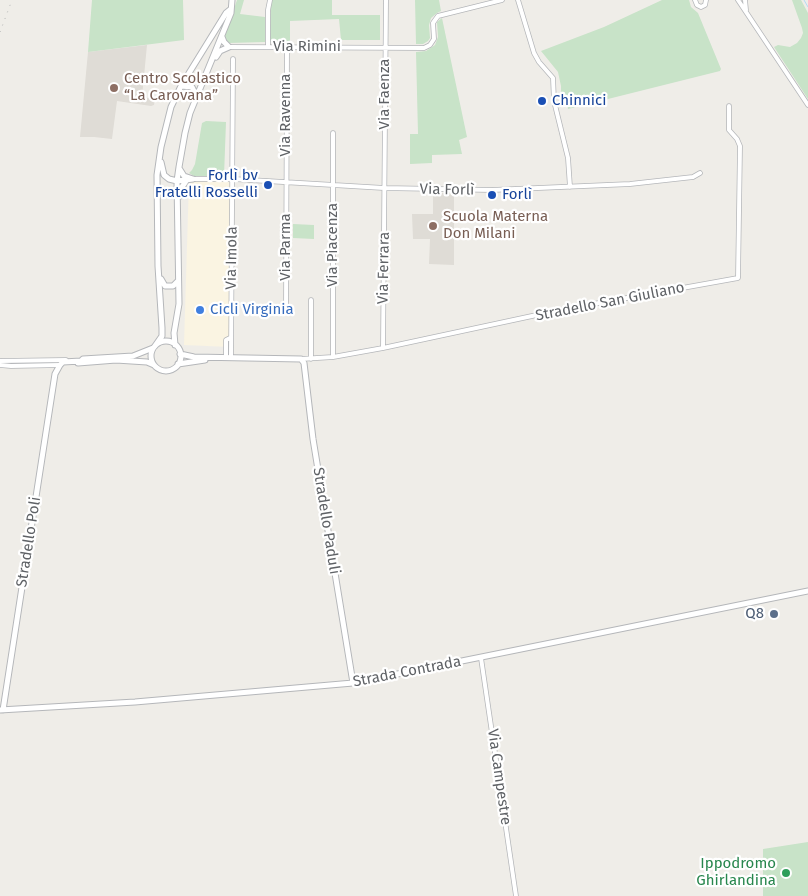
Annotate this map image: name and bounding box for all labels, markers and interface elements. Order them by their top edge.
street label: Via Rimini [273,38,341,56]
street label: Via Faenza [376,59,394,129]
place label: Centro Scolastico “La Carovana” [124,70,241,105]
street label: Via Ravenna [277,74,295,156]
marker: Centro Scolastico “La Carovana” [108,82,120,94]
place label: Chinnici [552,92,606,110]
marker: Chinnici [536,95,548,107]
place label: Forlì bv Fratelli Rosselli [155,167,258,202]
marker: Forlì bv Fratelli Rosselli [262,179,274,191]
street label: Via Forlì [419,181,475,199]
place label: Forlì [502,186,532,204]
marker: Forlì [486,189,498,201]
street label: Via Piacenza [324,203,342,287]
place label: Scuola Materna Don Milani [443,208,548,243]
street label: Via Parma [277,213,295,281]
marker: Scuola Materna Don Milani [427,220,439,232]
street label: Via Imola [222,226,242,290]
street label: Via Ferrara [374,232,394,304]
street label: Stradello San Giuliano [534,279,686,325]
place label: Cicli Virginia [210,301,294,319]
marker: Cicli Virginia [194,304,206,316]
street label: Stradello Paduli [309,466,343,576]
street label: Stradello Poli [13,496,45,588]
place label: Q8 [745,605,764,623]
marker: Q8 [768,608,780,620]
street label: Strada Contrada [351,653,463,691]
street label: Via Campestre [483,728,515,826]
place label: Ippodromo Ghirlandina [696,855,776,890]
marker: Ippodromo Ghirlandina [780,867,792,879]

